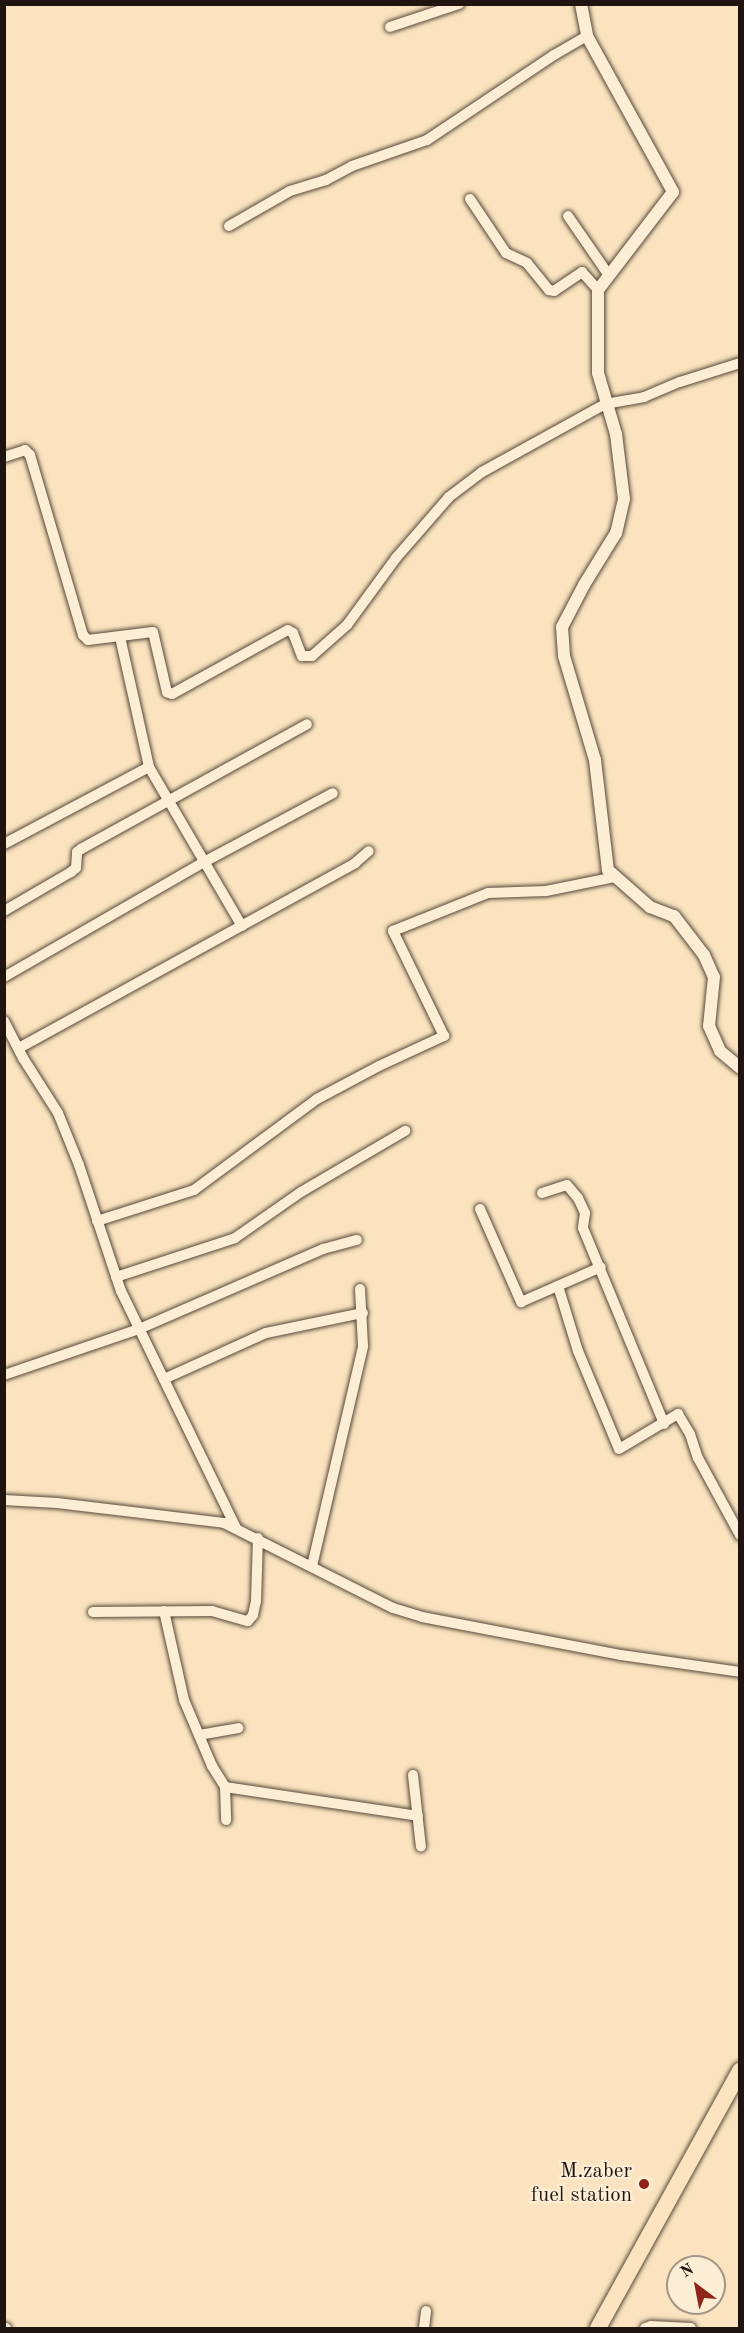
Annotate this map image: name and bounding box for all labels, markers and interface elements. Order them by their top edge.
place label: M.zaber fuel station [531,2159,632,2209]
marker: M.zaber fuel station [637,2177,651,2191]
north arrow [666,2255,726,2315]
text: N [678,2261,697,2281]

